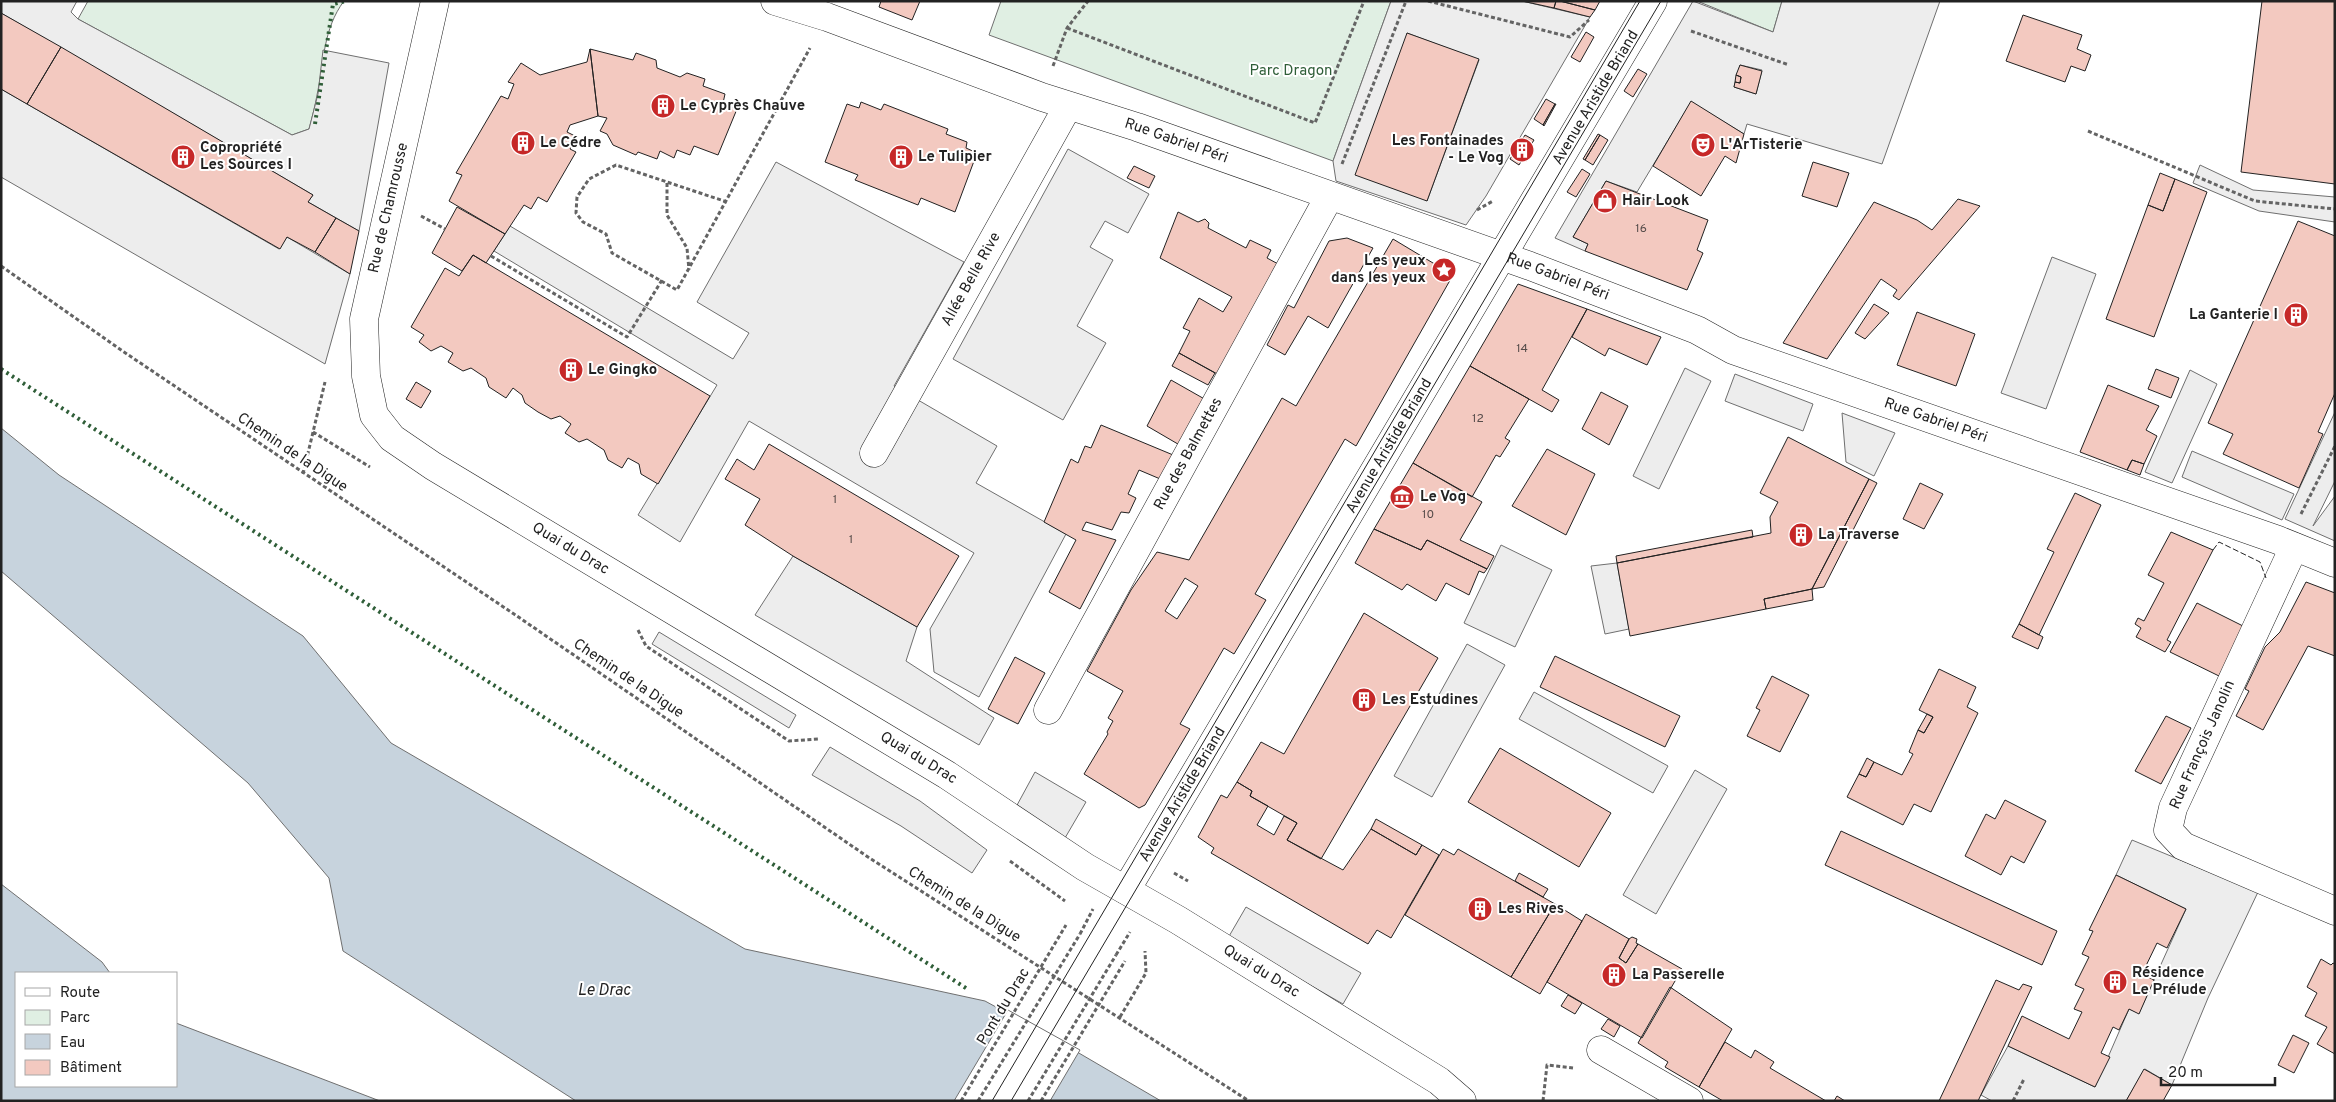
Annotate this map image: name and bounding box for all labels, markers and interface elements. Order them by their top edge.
street label: Avenue Aristide Briand [1548,27,1643,169]
park label: Parc Dragon [1250,62,1332,81]
building icon: Le Cyprès Chauve [650,93,676,119]
place label: Le Cyprès Chauve [680,97,805,116]
street label: Rue Gabriel Péri [1122,114,1231,168]
building icon: Le Cédre [510,130,536,156]
place label: Les Fontainades - Le Vog [1392,132,1504,168]
theatre icon: L'ArTisterie [1690,132,1716,158]
place label: Le Cédre [540,134,601,153]
place label: L'ArTisterie [1720,136,1803,155]
building icon: Les Fontainades - Le Vog [1509,137,1535,163]
place label: Copropriété Les Sources I [200,139,292,175]
street label: Rue de Chamrousse [365,141,413,275]
building icon: Copropriété Les Sources I [170,144,196,170]
building icon: Le Tulipier [888,144,914,170]
place label: Le Tulipier [918,148,992,167]
shop icon: Hair Look [1592,188,1618,214]
place label: Hair Look [1622,192,1689,211]
house number: 16 [1635,221,1647,237]
street label: Allée Belle Rive [937,229,1005,330]
street label: Rue Gabriel Péri [1504,249,1612,305]
place label: Les yeux dans les yeux [1331,252,1426,288]
place icon: Les yeux dans les yeux [1431,257,1457,283]
building icon: La Ganterie I [2283,302,2309,328]
place label: La Ganterie I [2189,306,2278,325]
house number: 14 [1516,341,1528,357]
building icon: Le Gingko [558,357,584,383]
place label: Le Gingko [588,361,657,380]
street label: Avenue Aristide Briand [1342,375,1436,517]
street label: Rue des Balmettes [1150,394,1227,513]
street label: Rue Gabriel Péri [1881,394,1990,448]
street label: Chemin de la Digue [233,409,351,497]
house number: 12 [1472,411,1484,427]
museum icon: Le Vog [1389,484,1415,510]
place label: Le Vog [1420,488,1466,507]
house number: 1 [833,492,837,508]
house number: 10 [1422,507,1434,523]
street label: Quai du Drac [529,518,613,579]
building icon: La Traverse [1788,522,1814,548]
place label: La Traverse [1818,526,1899,545]
house number: 1 [849,532,853,548]
street label: Chemin de la Digue [569,635,687,723]
street label: Rue François Janolin [2166,678,2240,812]
building icon: Les Estudines [1351,687,1377,713]
place label: Les Estudines [1382,691,1478,710]
street label: Avenue Aristide Briand [1135,724,1230,865]
street label: Quai du Drac [876,727,961,788]
street label: Chemin de la Digue [904,863,1024,947]
building icon: Les Rives [1467,896,1493,922]
place label: Les Rives [1498,900,1564,919]
street label: Quai du Drac [1219,941,1303,1002]
building icon: La Passerelle [1601,962,1627,988]
place label: Résidence Le Prélude [2132,964,2207,1000]
street label: Pont du Drac [973,965,1035,1049]
place label: La Passerelle [1632,966,1725,985]
building icon: Résidence Le Prélude [2102,969,2128,995]
legend [15,972,178,1087]
water label: Le Drac [578,981,631,1001]
text: Route [60,984,100,1003]
text: Parc [60,1009,90,1028]
text: Eau [60,1034,85,1053]
scale bar [2161,1054,2275,1086]
text: Bâtiment [60,1059,122,1078]
text: 20 m [2168,1064,2203,1083]

